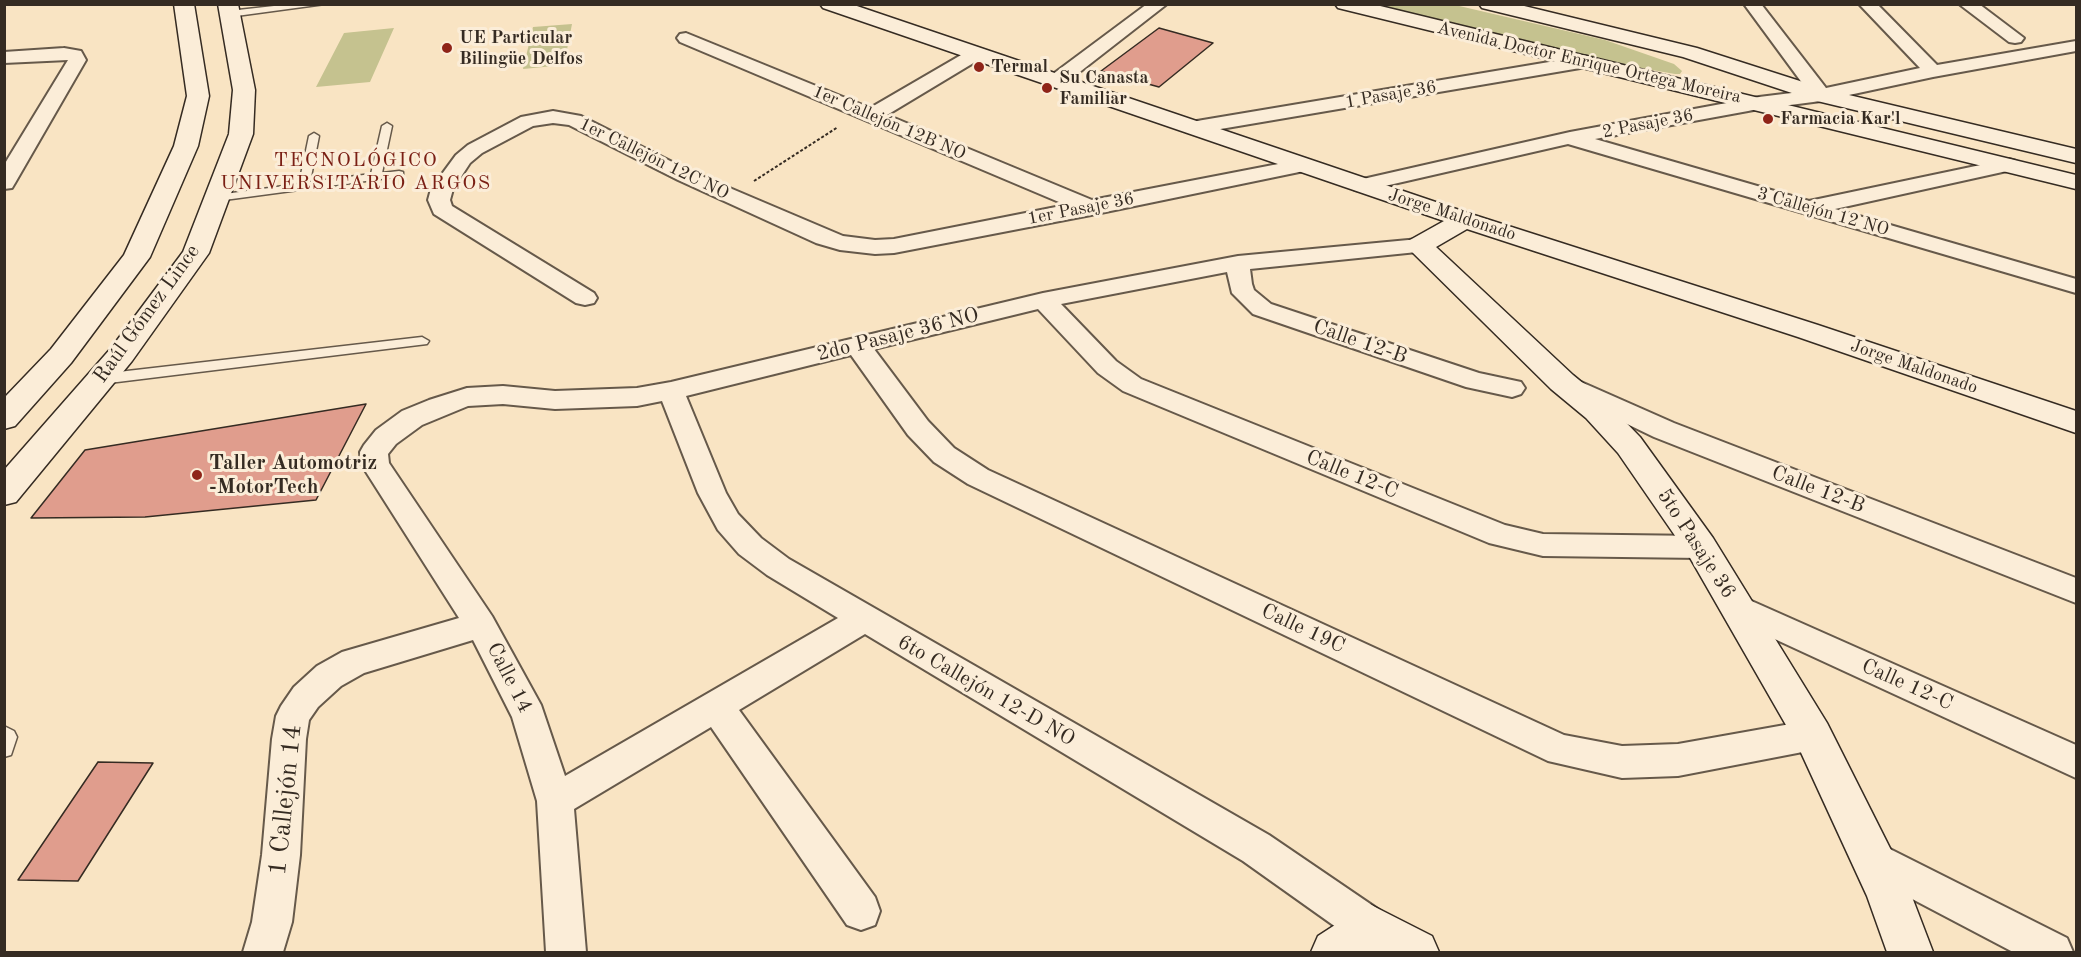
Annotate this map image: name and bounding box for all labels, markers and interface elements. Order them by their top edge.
street label: Avenida Doctor Enrique Ortega Moreira [1435,17,1743,109]
place label: UE Particular Bilingüe Delfos [459,27,583,70]
marker: UE Particular Bilingüe Delfos [440,41,454,55]
place label: Termal [991,56,1048,78]
marker: Termal [972,60,986,74]
place label: Su Canasta Familiar [1059,67,1149,110]
street label: 1 Pasaje 36 [1344,76,1438,114]
street label: 1er Callejón 12B NO [809,81,969,165]
marker: Su Canasta Familiar [1040,81,1054,95]
street label: 2 Pasaje 36 [1601,105,1695,143]
place label: Farmacia Kar'l [1780,108,1901,130]
marker: Farmacia Kar'l [1761,112,1775,126]
street label: 1er Callejón 12C NO [576,113,732,205]
district label: TECNOLÓGICO UNIVERSITARIO ARGOS [220,149,492,196]
street label: 3 Callejón 12 NO [1755,183,1891,241]
street label: Jorge Maldonado [1385,184,1519,246]
street label: 1er Pasaje 36 [1026,188,1136,230]
street label: Raúl Gómez Lince [88,240,206,388]
street label: 2do Pasaje 36 NO [814,303,982,367]
street label: Calle 12-B [1310,314,1410,370]
street label: Jorge Maldonado [1848,335,1980,399]
street label: Calle 12-C [1302,445,1402,505]
place label: Taller Automotriz -MotorTech [209,450,377,500]
street label: Calle 12-B [1768,461,1868,519]
marker: Taller Automotriz -MotorTech [190,468,204,482]
street label: 5to Pasaje 36 [1651,484,1741,604]
street label: Calle 19C [1257,599,1349,659]
street label: 6to Callejón 12-D NO [893,630,1079,752]
street label: Calle 14 [481,639,537,717]
street label: Calle 12-C [1857,654,1957,716]
street label: 1 Callejón 14 [263,723,309,877]

